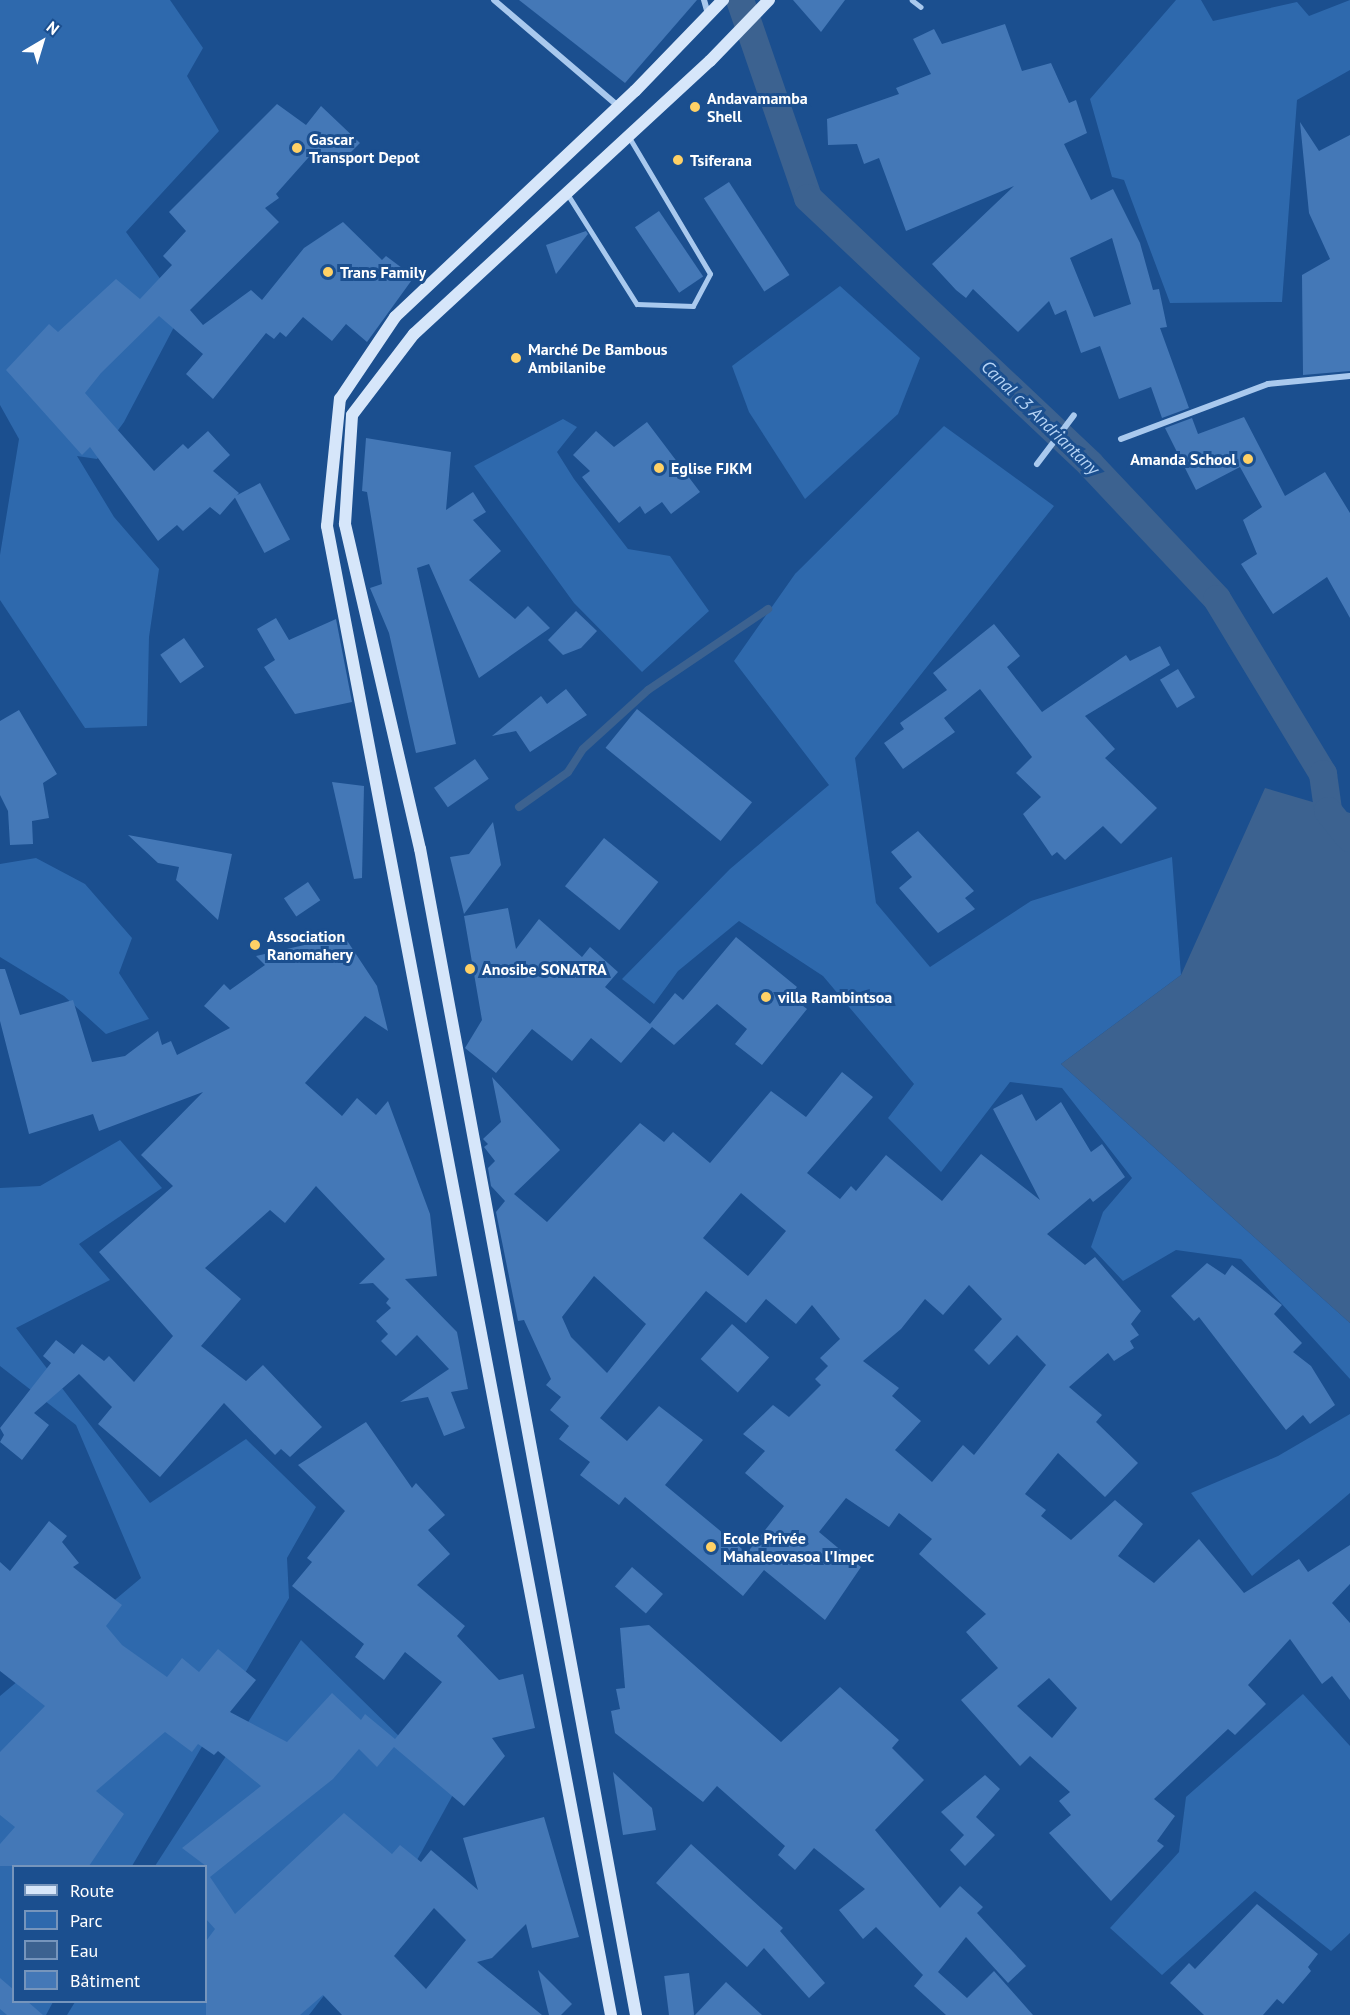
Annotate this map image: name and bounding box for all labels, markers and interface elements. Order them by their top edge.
north arrow [12,12,72,72]
text: N [43,17,63,39]
place label: Andavamamba Shell [707,88,808,126]
marker: Andavamamba Shell [688,100,702,114]
place label: Gascar Transport Depot [309,129,420,167]
marker: Gascar Transport Depot [290,141,304,155]
place label: Tsiferana [690,150,752,170]
marker: Tsiferana [671,153,685,167]
place label: Trans Family [340,262,426,282]
marker: Trans Family [321,265,335,279]
place label: Marché De Bambous Ambilanibe [528,339,668,377]
marker: Marché De Bambous Ambilanibe [509,351,523,365]
water label: Canal c3 Andriantany [976,356,1104,480]
place label: Amanda School [1130,449,1236,469]
marker: Amanda School [1241,452,1255,466]
place label: Eglise FJKM [671,458,752,478]
marker: Eglise FJKM [652,461,666,475]
place label: Association Ranomahery [267,926,353,964]
marker: Association Ranomahery [248,938,262,952]
place label: Anosibe SONATRA [482,959,607,979]
marker: Anosibe SONATRA [463,962,477,976]
place label: villa Rambintsoa [778,987,892,1007]
marker: villa Rambintsoa [759,990,773,1004]
place label: Ecole Privée Mahaleovasoa l'Impec [723,1528,874,1566]
marker: Ecole Privée Mahaleovasoa l'Impec [704,1540,718,1554]
legend [12,1865,207,2003]
text: Route [70,1879,114,1902]
text: Parc [70,1909,103,1932]
text: Eau [70,1939,98,1962]
text: Bâtiment [70,1969,140,1992]

